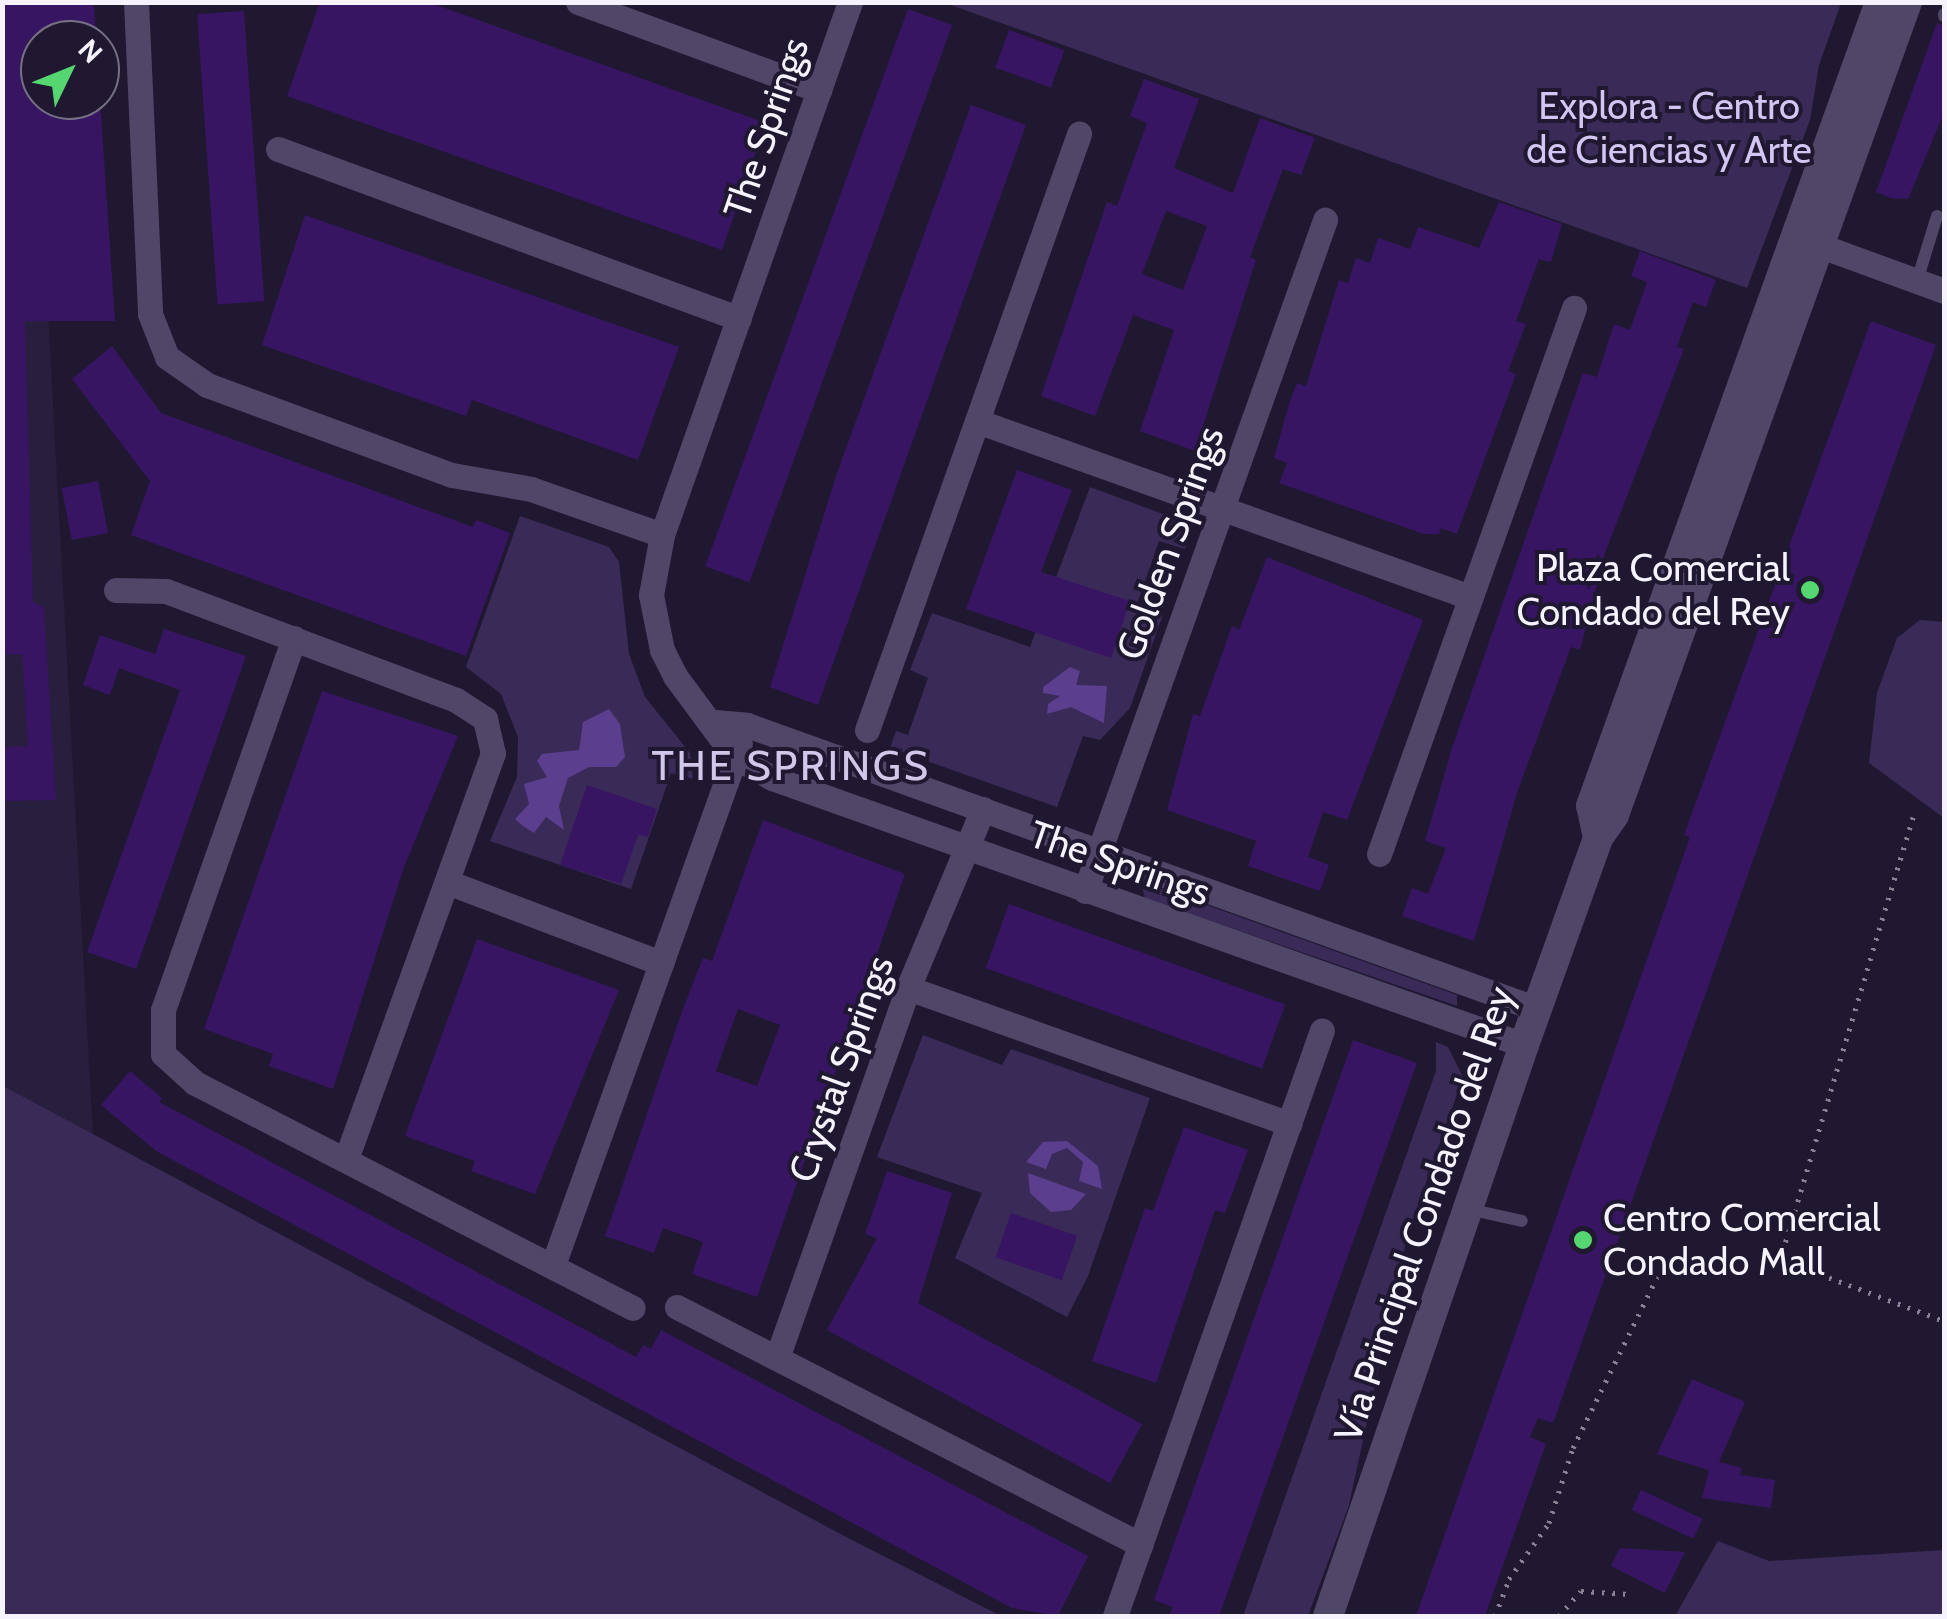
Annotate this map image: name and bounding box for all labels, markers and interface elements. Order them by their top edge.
north arrow [20,20,120,120]
text: N [71,32,110,70]
street label: The Springs [714,32,818,224]
park label: Explora - Centro de Ciencias y Arte [1526,83,1812,172]
street label: Golden Springs [1107,420,1233,666]
place label: Plaza Comercial Condado del Rey [1516,545,1790,634]
marker: Plaza Comercial Condado del Rey [1799,579,1821,601]
district label: THE SPRINGS [651,740,931,790]
street label: The Springs [1024,811,1216,915]
street label: Crystal Springs [779,950,903,1188]
street label: Vía Principal Condado del Rey [1325,980,1523,1448]
place label: Centro Comercial Condado Mall [1603,1195,1881,1284]
marker: Centro Comercial Condado Mall [1572,1229,1594,1251]

